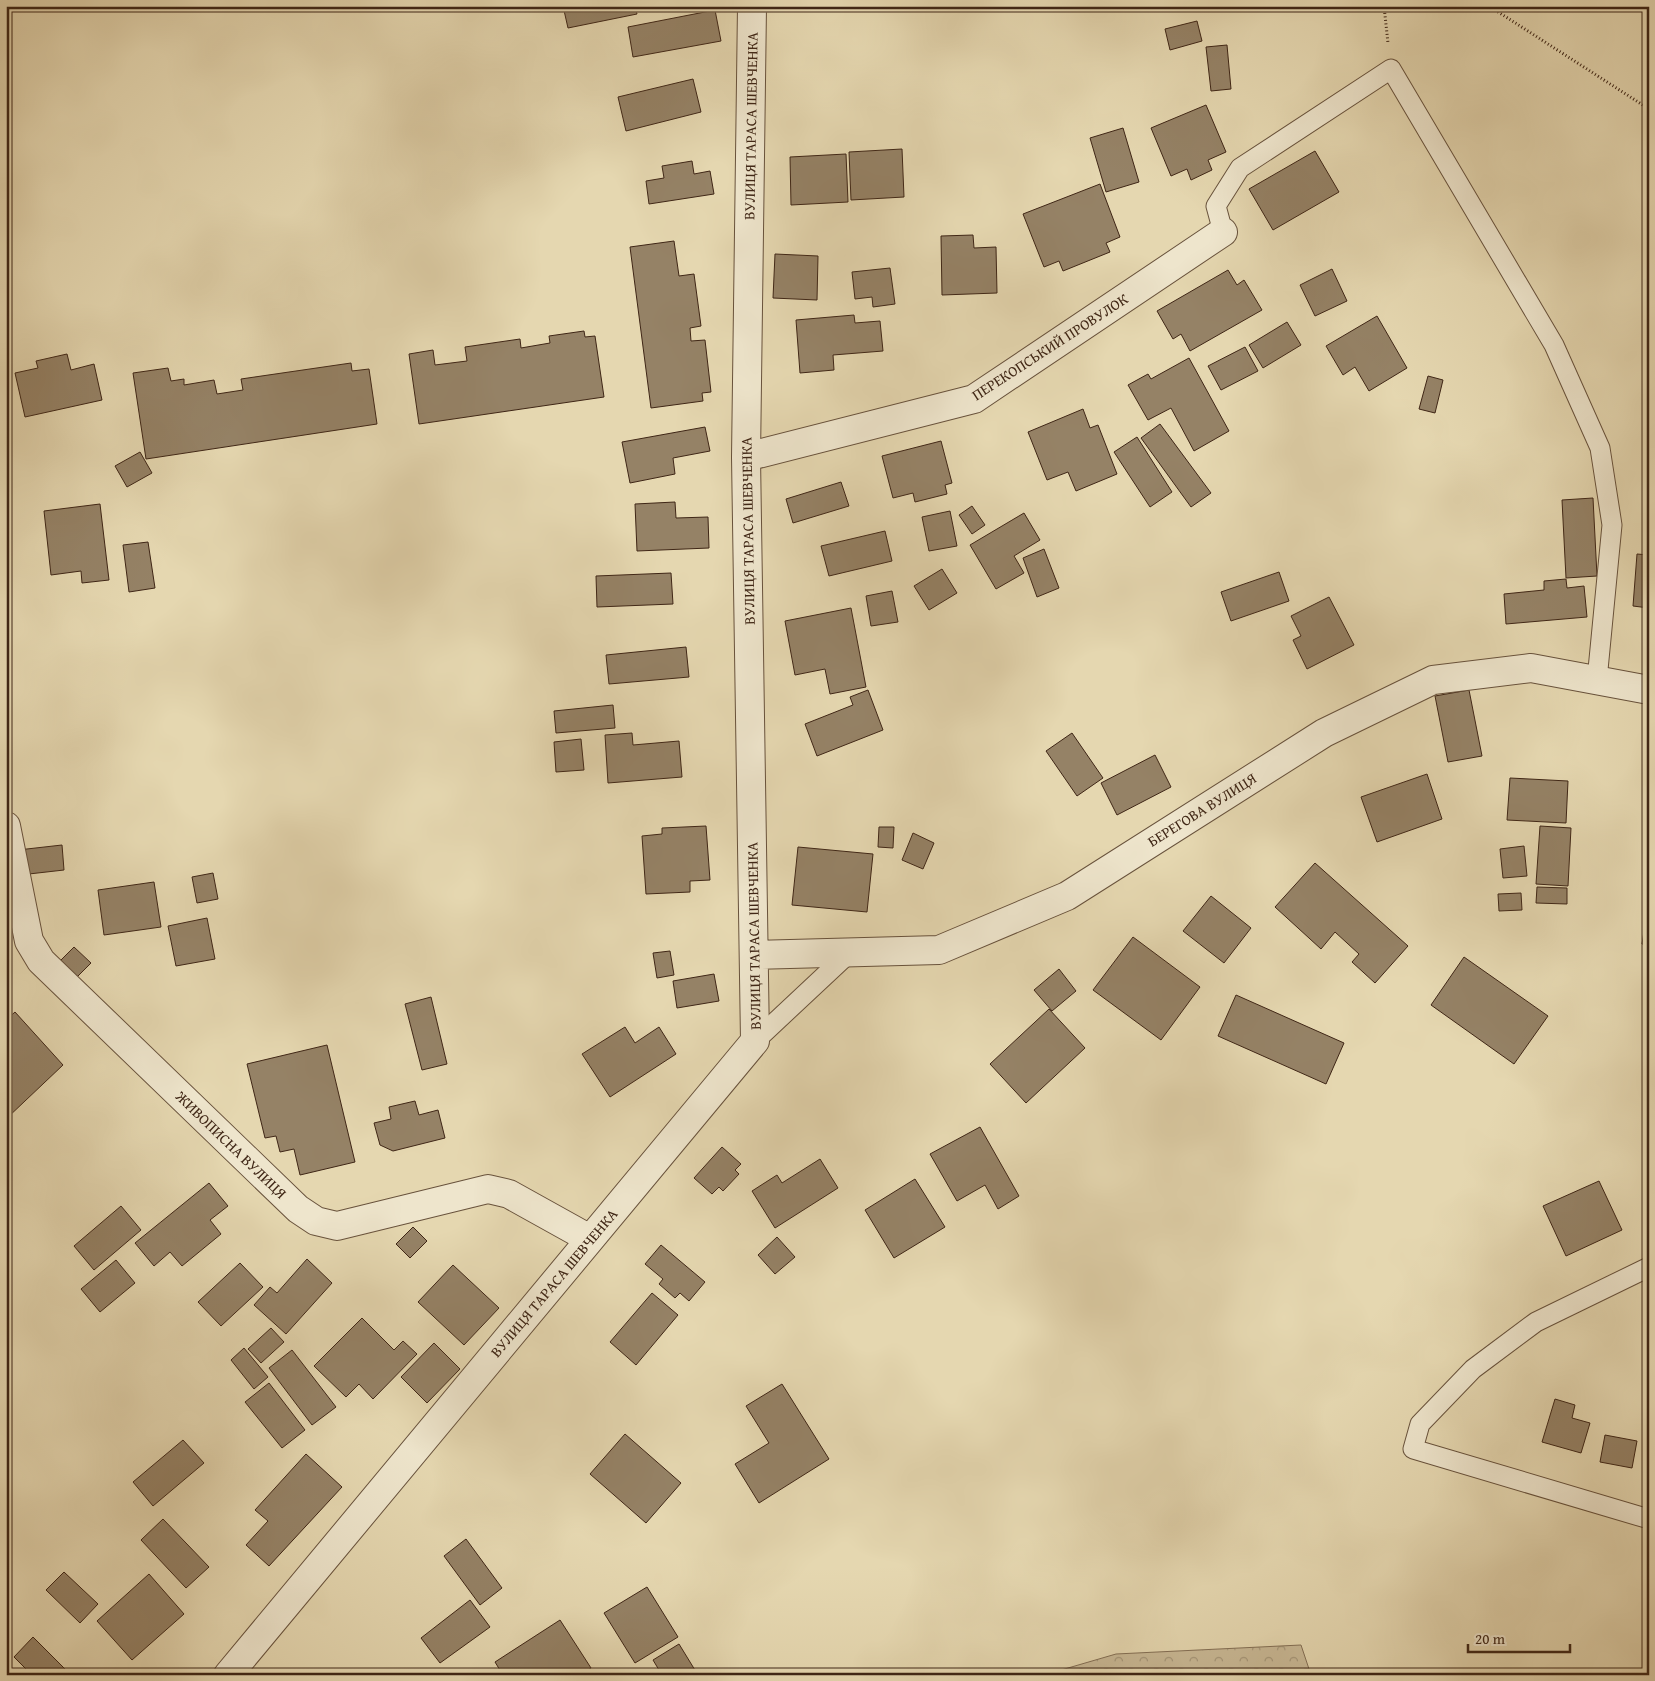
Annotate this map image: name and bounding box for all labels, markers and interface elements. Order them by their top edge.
street label: ВУЛИЦЯ ТАРАСА ШЕВЧЕНКА [738,32,763,220]
street label: ПЕРЕКОПСЬКИЙ ПРОВУЛОК [967,288,1133,405]
street label: ВУЛИЦЯ ТАРАСА ШЕВЧЕНКА [735,437,760,625]
street label: БЕРЕГОВА ВУЛИЦЯ [1143,768,1260,852]
street label: ВУЛИЦЯ ТАРАСА ШЕВЧЕНКА [741,842,766,1030]
street label: ЖИВОПИСНА ВУЛИЦЯ [170,1085,292,1203]
street label: ВУЛИЦЯ ТАРАСА ШЕВЧЕНКА [485,1204,622,1361]
scale bar [1468,1621,1570,1653]
text: 20 m [1475,1628,1506,1649]

